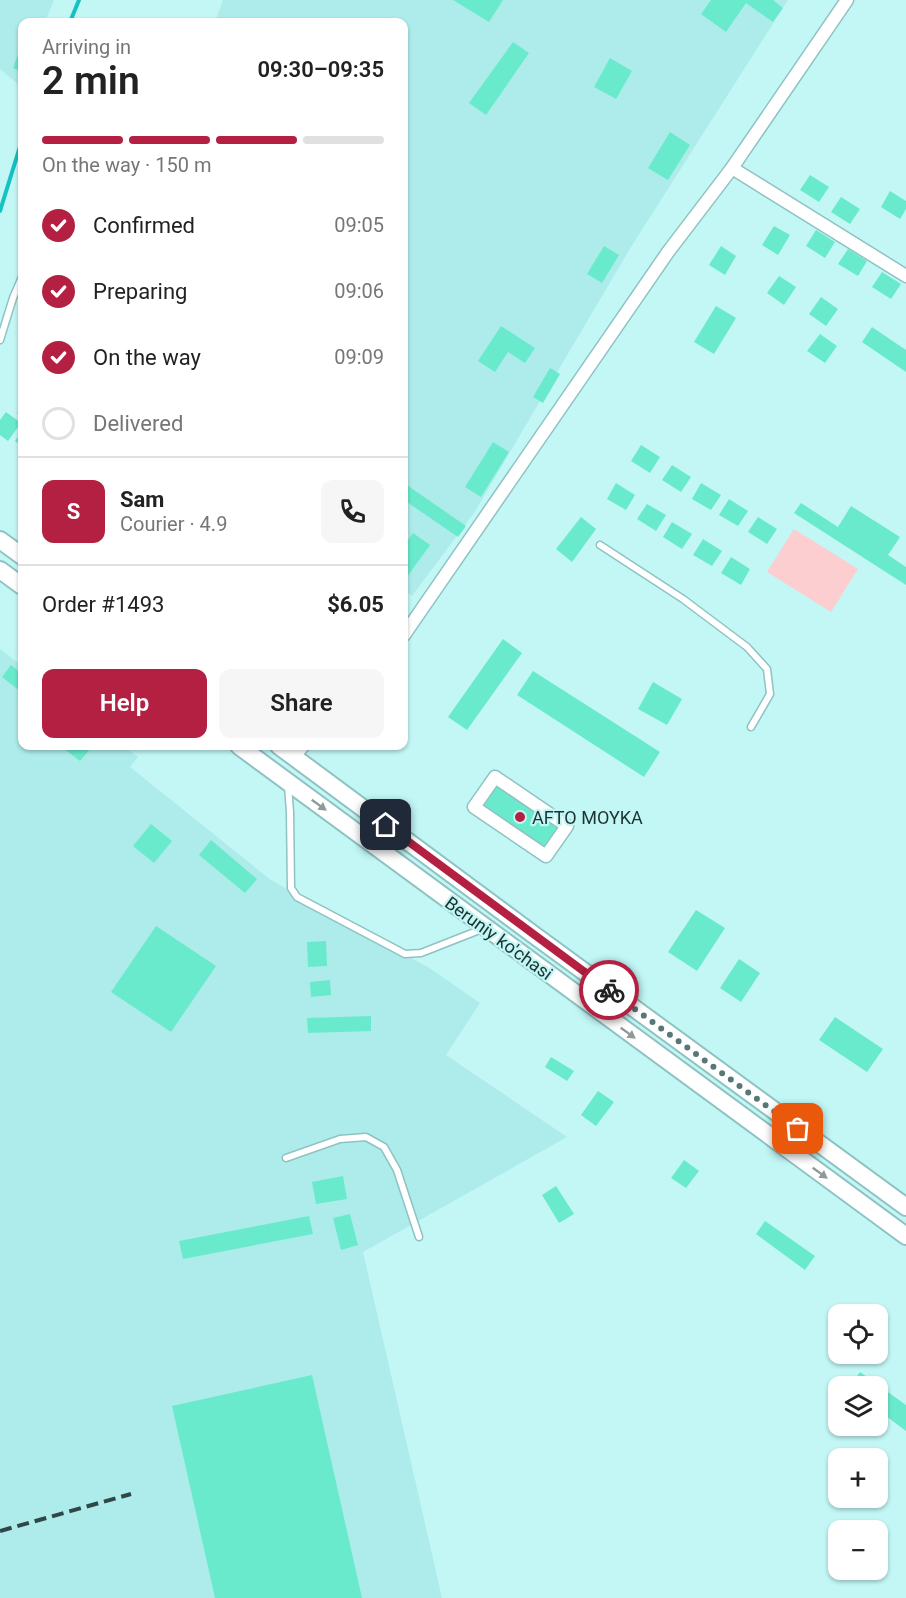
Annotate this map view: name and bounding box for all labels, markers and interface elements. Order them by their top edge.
text: Arriving in [42,35,131,59]
text: 09:30–09:35 [257,57,384,82]
text: 2 min [42,58,140,104]
text: On the way · 150 m [42,153,211,177]
icon: check [42,209,75,242]
text: Confirmed [93,213,195,238]
text: 09:05 [334,213,384,237]
icon: check [42,275,75,308]
text: Preparing [93,279,187,304]
text: 09:06 [334,279,384,303]
icon: check [42,341,75,374]
text: On the way [93,345,201,370]
text: 09:09 [334,345,384,369]
text: Delivered [93,411,183,436]
button: phone [321,480,384,543]
text: Sam [120,487,164,512]
text: S [67,499,80,524]
text: Courier · 4.9 [120,512,227,536]
text: Order #1493 [42,592,164,617]
text: $6.05 [327,592,384,617]
button: Help [42,669,207,738]
button: Share [219,669,384,738]
one-way arrow [311,799,327,811]
pin [360,799,411,850]
place label: AFTO MOYKA [532,807,643,828]
icon: home [369,808,402,841]
marker: AFTO MOYKA [513,810,527,824]
street label: Beruniy ko'chasi [441,892,557,984]
courier [579,960,639,1020]
icon: bike [593,974,626,1007]
one-way arrow [620,1027,636,1039]
pin [772,1103,823,1154]
icon: bag [781,1112,814,1145]
one-way arrow [811,1167,827,1179]
map controls [828,1304,888,1580]
button: locate [828,1304,888,1364]
button: layers [828,1376,888,1436]
button: + [828,1448,888,1508]
button: − [828,1520,888,1580]

